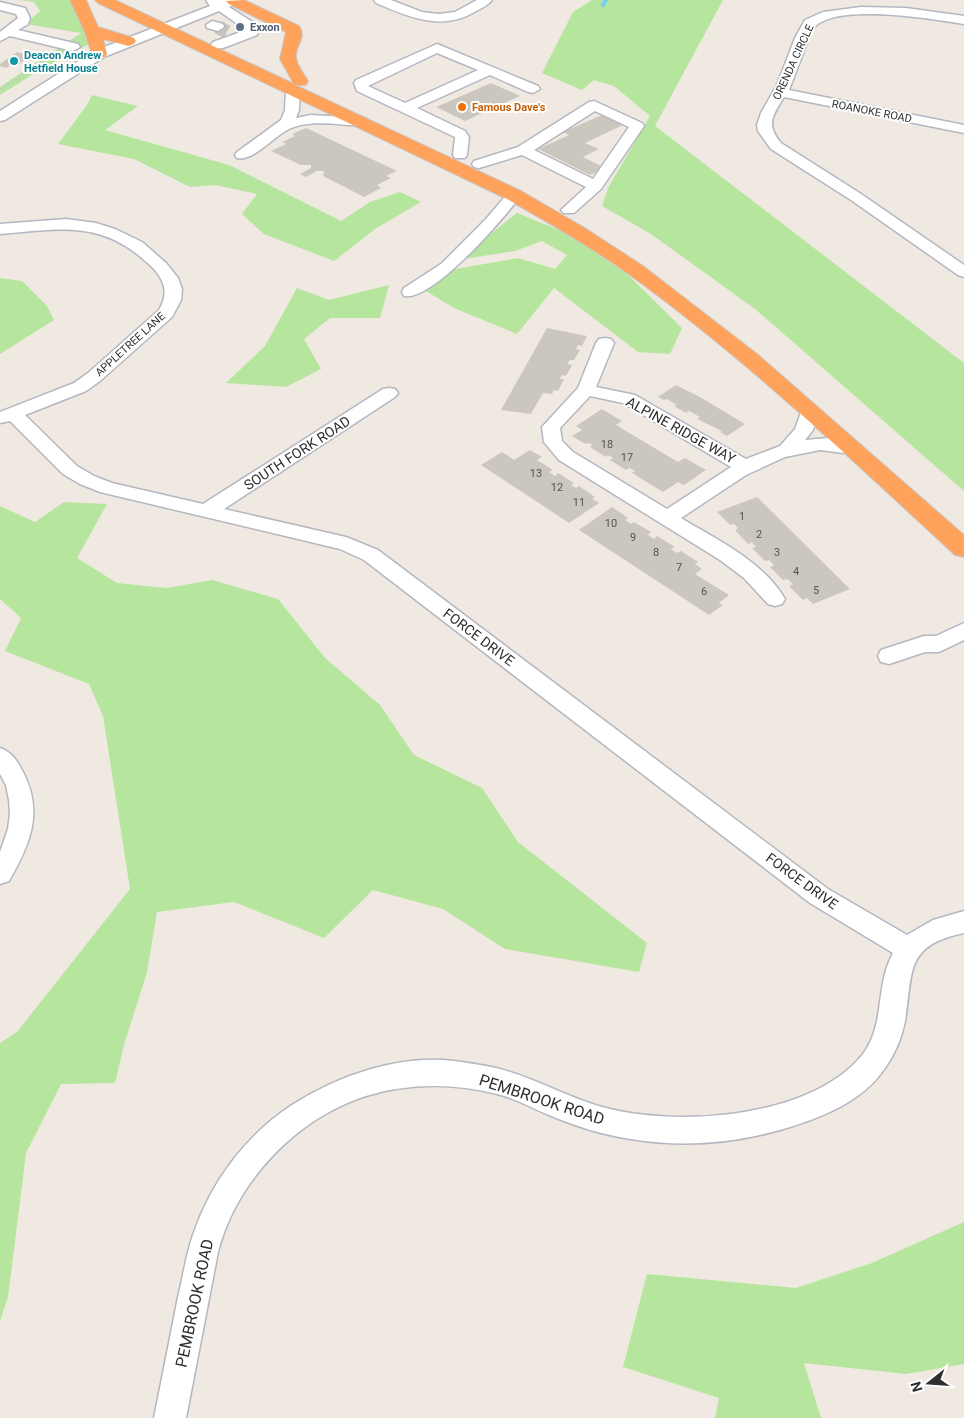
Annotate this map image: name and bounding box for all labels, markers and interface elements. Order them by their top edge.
marker: Exxon [234,21,246,33]
place label: Exxon [250,21,280,34]
street label: ORENDA CIRCLE [770,22,817,102]
place label: Deacon Andrew Hetfield House [24,49,101,75]
marker: Deacon Andrew Hetfield House [8,55,20,67]
street label: ROANOKE ROAD [831,97,913,126]
marker: Famous Dave's [456,101,468,113]
place label: Famous Dave's [472,101,546,114]
street label: APPLETREE LANE [93,310,168,379]
street label: ALPINE RIDGE WAY [624,393,739,467]
street label: SOUTH FORK ROAD [241,413,353,493]
house number: 18 [601,438,613,451]
house number: 17 [621,451,633,464]
house number: 13 [530,467,542,480]
house number: 12 [551,481,563,494]
house number: 11 [573,496,585,509]
house number: 1 [739,510,745,523]
house number: 10 [605,517,617,530]
house number: 2 [756,528,762,541]
house number: 9 [630,531,636,544]
house number: 8 [653,546,659,559]
house number: 3 [774,546,780,559]
house number: 7 [676,561,682,574]
house number: 4 [793,565,799,578]
house number: 5 [813,584,819,597]
house number: 6 [701,585,707,598]
street label: FORCE DRIVE [440,605,518,669]
street label: FORCE DRIVE [763,850,841,912]
street label: PEMBROOK ROAD [477,1070,607,1129]
street label: PEMBROOK ROAD [172,1237,217,1369]
north arrow [904,1358,954,1408]
text: N [907,1380,926,1394]

